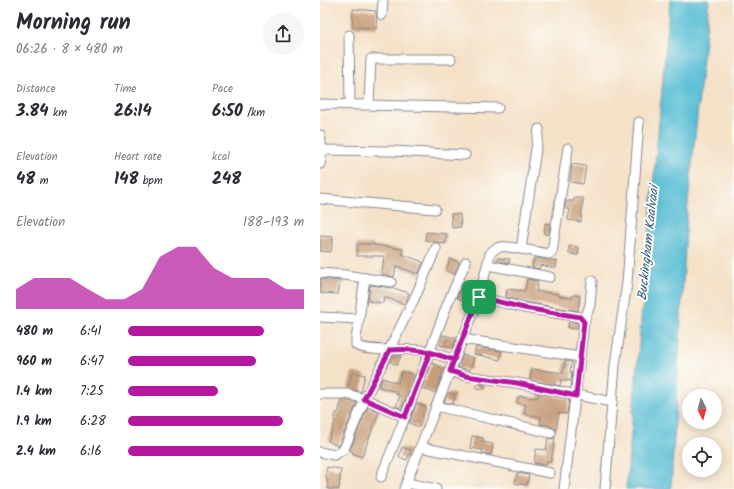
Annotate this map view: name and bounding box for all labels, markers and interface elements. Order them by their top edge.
text: Morning run [16,6,131,41]
button: share [262,13,304,55]
text: 06:26 · 8 × 480 m [16,39,123,60]
text: Distance [16,80,56,98]
text: Time [114,80,136,98]
text: Pace [212,80,233,98]
text: 3.84 [16,98,49,125]
text: 26:14 [114,98,152,125]
text: 6:50 [212,98,243,125]
text: km [49,104,67,122]
text: /km [243,104,265,122]
text: Elevation [16,148,58,166]
text: Heart rate [114,148,162,166]
text: kcal [212,148,230,166]
text: 48 [16,166,35,193]
text: 148 [114,166,138,193]
text: 248 [212,166,241,193]
text: m [35,172,48,190]
text: bpm [138,172,163,190]
water label: Buckingham Kaalvaai [632,182,665,301]
text: Elevation [16,212,65,233]
text: 188–193 m [243,212,304,233]
pin [462,280,496,314]
icon: arrive [468,286,490,308]
text: 480 m [16,321,53,342]
text: 6:41 [80,321,102,342]
text: 960 m [16,351,52,372]
text: 6:47 [80,351,104,372]
text: 1.4 km [16,381,52,402]
text: 7:25 [80,381,104,402]
north arrow [682,389,722,429]
map controls [682,389,722,477]
text: 1.9 km [16,411,52,432]
text: 6:28 [80,411,106,432]
button: locate [682,437,722,477]
text: 2.4 km [16,441,56,462]
text: 6:16 [80,441,102,462]

